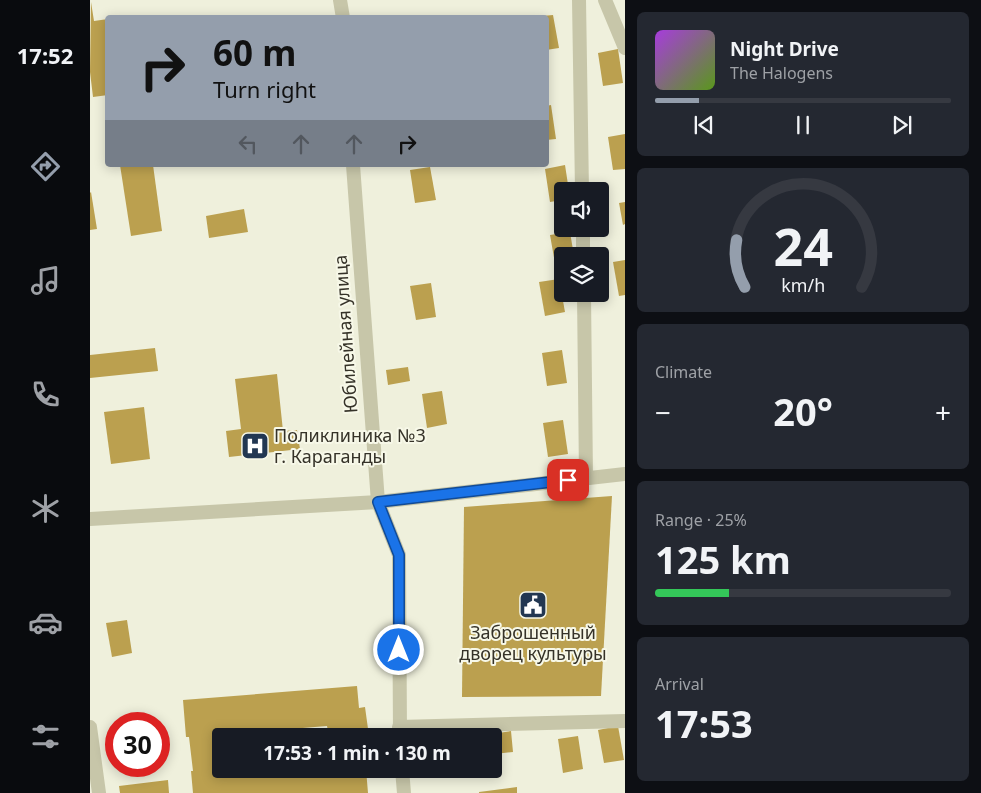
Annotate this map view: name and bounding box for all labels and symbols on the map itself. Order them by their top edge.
street label: Юбилейная улица [327,254,363,414]
place label: Поликлиника №3 г. Караганды [274,423,426,468]
hospital icon: Поликлиника №3 г. Караганды [240,431,270,461]
pin [547,459,589,501]
public building icon: Заброшенный дворец культуры [518,590,548,620]
place label: Заброшенный дворец культуры [459,620,607,665]
position arrow [372,623,424,675]
speed limit sign: 30 [105,712,170,777]

